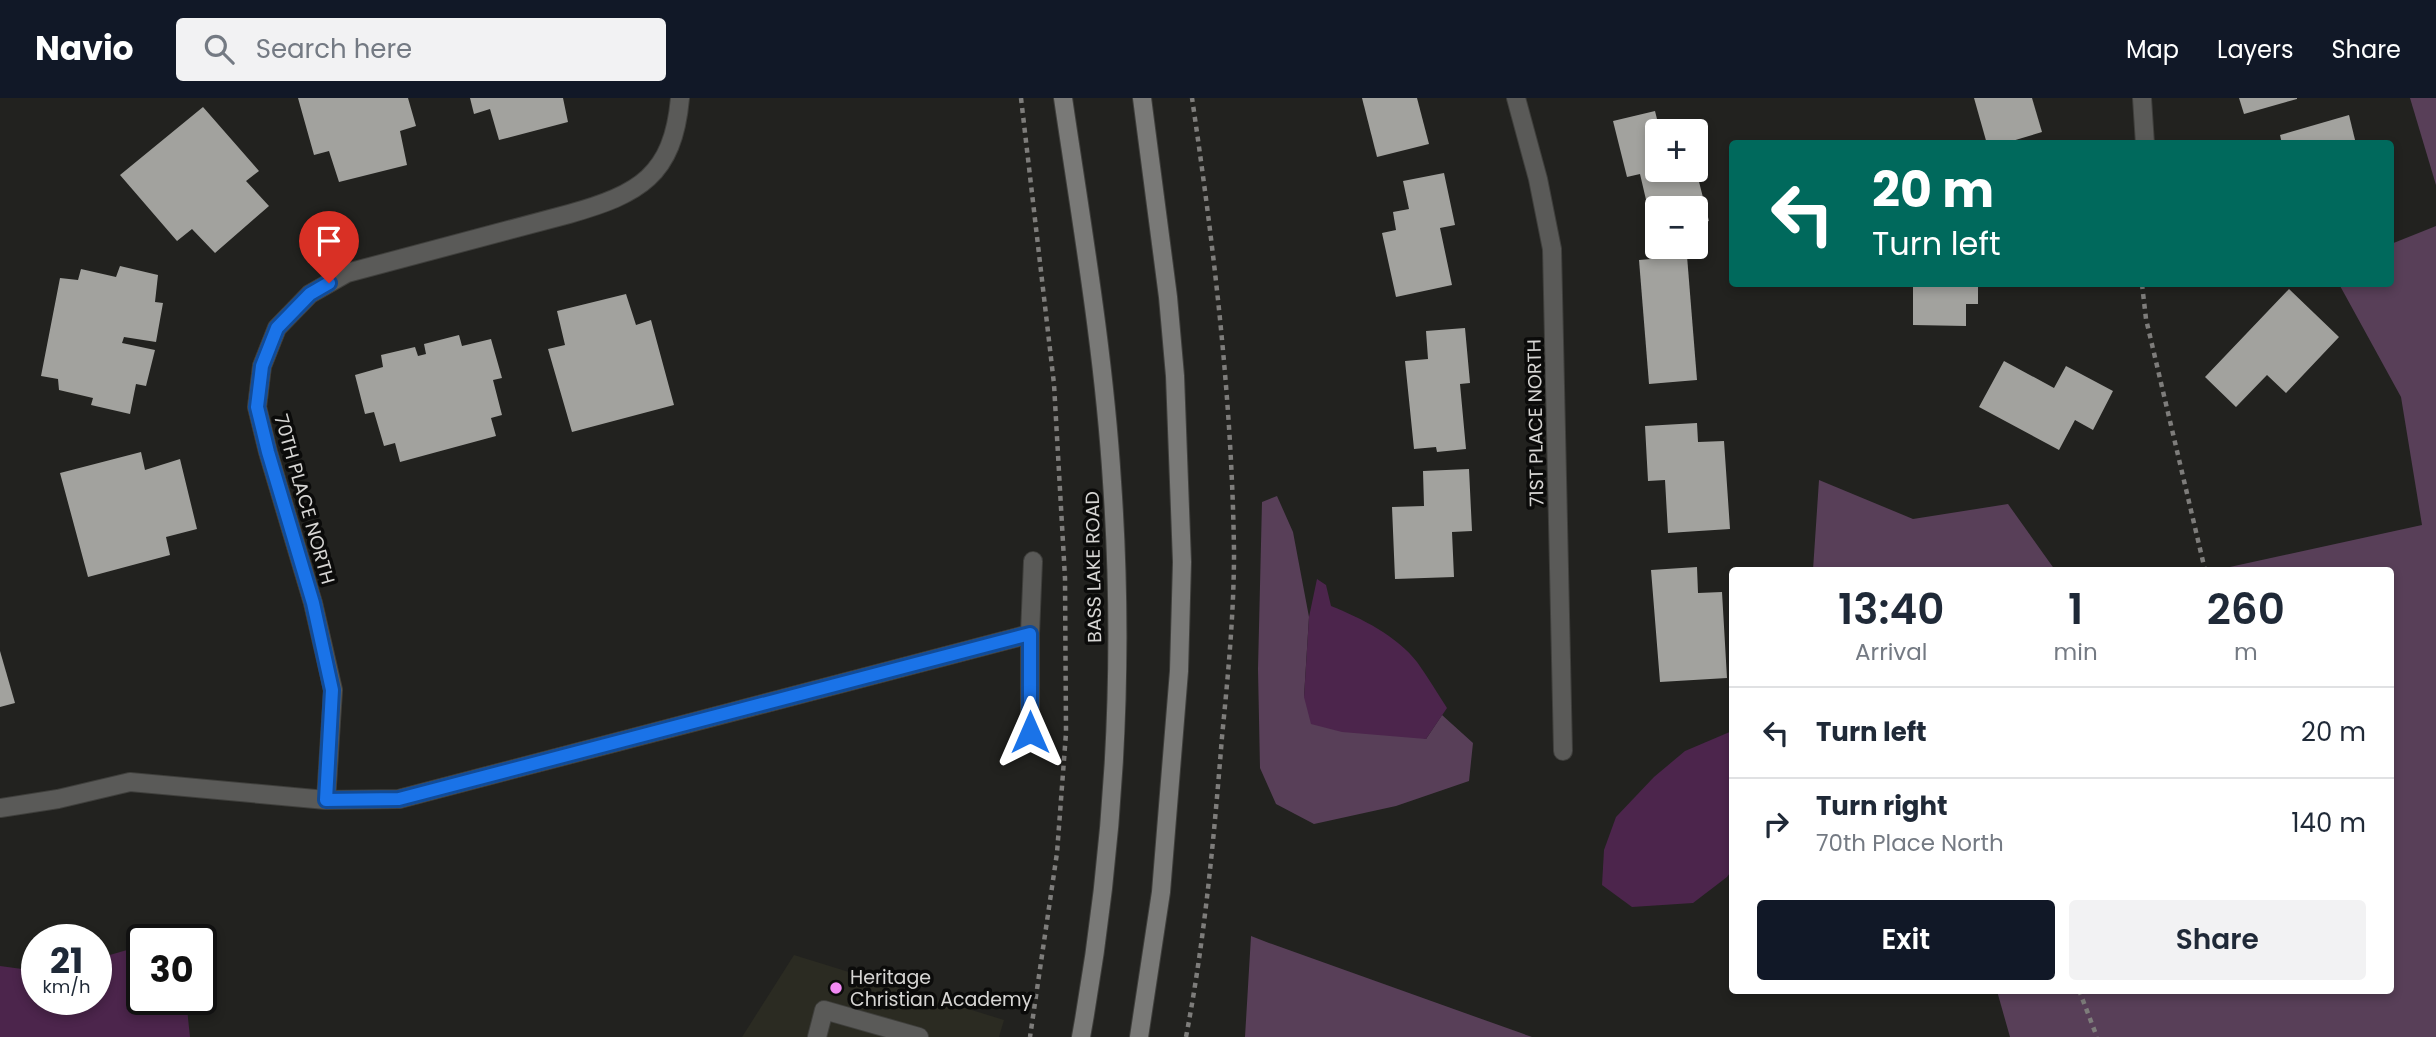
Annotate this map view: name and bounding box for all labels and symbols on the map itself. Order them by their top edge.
pin [299,211,359,283]
street label: 71ST PLACE NORTH [1521,339,1550,507]
street label: 70TH PLACE NORTH [267,411,342,587]
street label: BASS LAKE ROAD [1079,491,1108,643]
position arrow [993,695,1067,769]
speed limit sign: 30 [126,924,217,1015]
place label: Heritage Christian Academy [850,964,1033,1013]
marker: Heritage Christian Academy [828,980,844,996]

